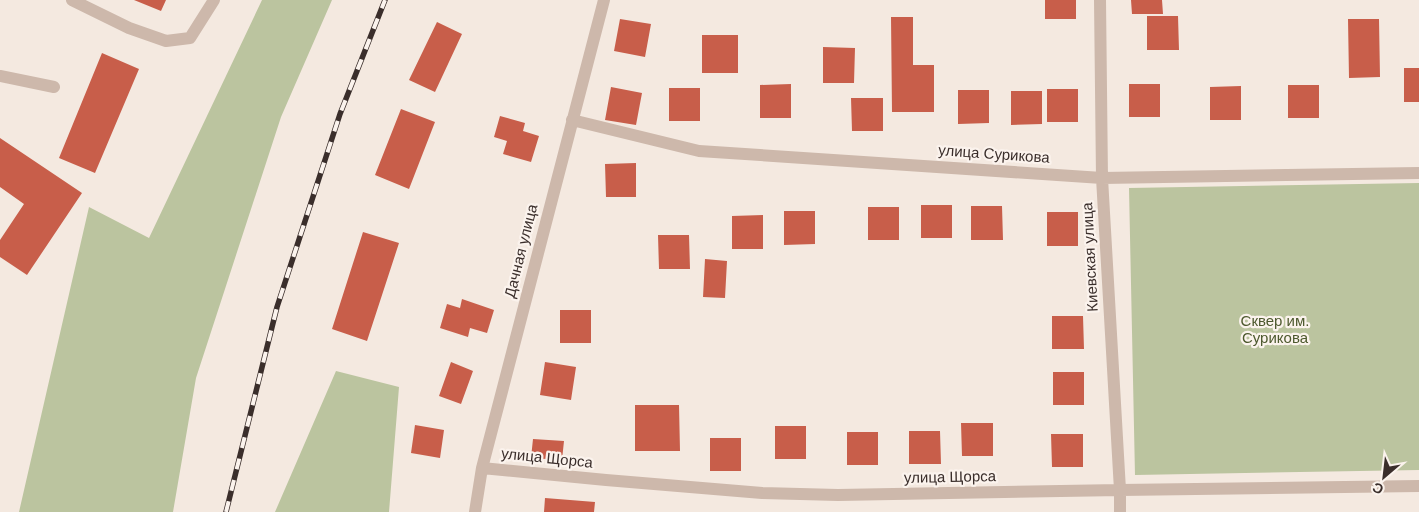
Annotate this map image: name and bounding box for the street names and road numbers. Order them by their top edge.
street label: улица Сурикова [938,141,1051,166]
street label: Киевская улица [1078,201,1101,312]
street label: Дачная улица [501,202,541,300]
street label: улица Щорса [500,444,594,471]
street label: улица Щорса [904,467,997,486]

